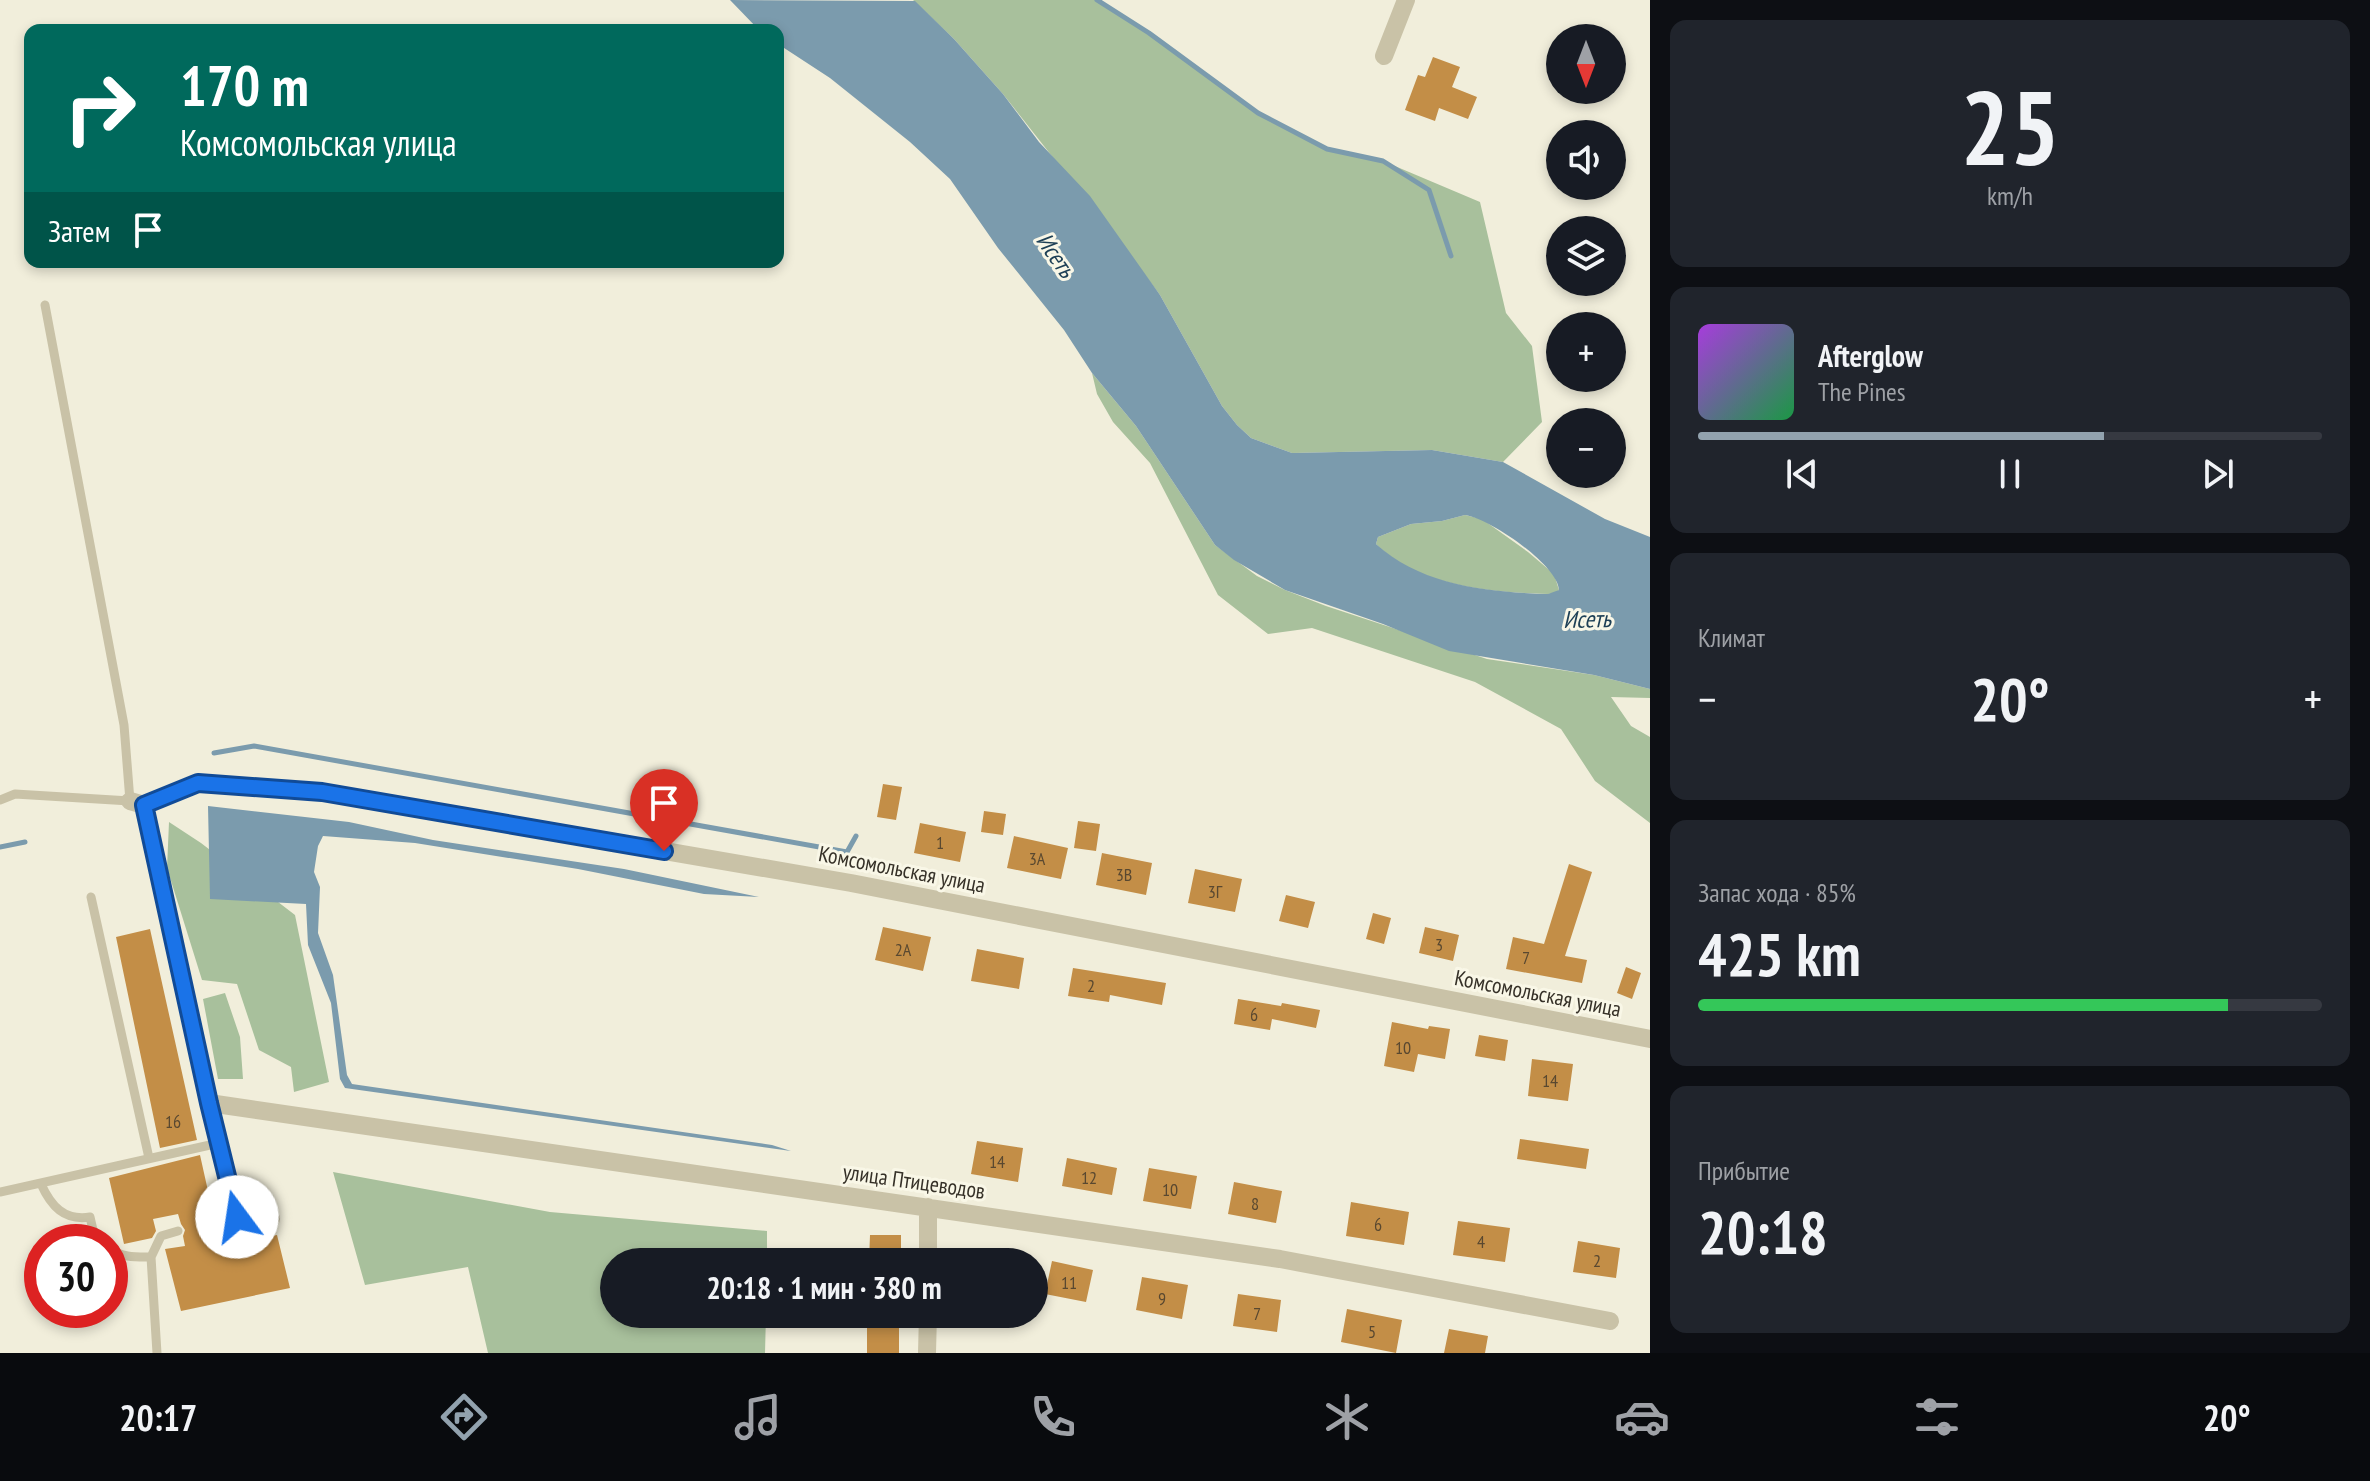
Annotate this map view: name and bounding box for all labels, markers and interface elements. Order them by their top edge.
north arrow [1546,24,1626,104]
map controls [1546,24,1626,488]
text: 170 m [180,49,309,121]
icon: right [48,56,152,160]
text: 25 [1960,59,2060,194]
text: Комсомольская улица [180,119,457,166]
button: sound [1546,120,1626,200]
text: km/h [1987,179,2033,212]
icon: arrive [126,208,170,252]
text: Затем [48,211,110,250]
button: layers [1546,216,1626,296]
water label: Исеть [1030,227,1083,284]
button: + [1546,312,1626,392]
text: Afterglow [1818,336,1923,375]
text: The Pines [1818,375,1906,408]
button: − [1546,408,1626,488]
icon: previous [1780,452,1824,496]
icon: pause [1988,452,2032,496]
icon: next [2196,452,2240,496]
water label: Исеть [1563,603,1612,635]
text: Климат [1698,621,1765,654]
text: 20° [1970,660,2050,738]
text: − [1698,670,1716,727]
text: + [2304,670,2322,727]
pin [630,769,698,851]
icon: arrive [642,781,686,825]
house number: 1 [936,831,944,854]
street label: Комсомольская улица [816,839,988,899]
house number: 3А [1029,847,1046,870]
house number: 3В [1116,863,1132,886]
text: Запас хода · 85% [1698,876,1856,909]
house number: 3Г [1208,880,1223,903]
text: 425 km [1698,915,1861,993]
house number: 3 [1435,933,1443,956]
house number: 2А [895,938,912,961]
house number: 7 [1522,946,1530,969]
street label: Комсомольская улица [1452,963,1624,1023]
house number: 2 [1087,974,1095,997]
house number: 6 [1250,1003,1258,1026]
house number: 10 [1395,1036,1411,1059]
house number: 14 [1542,1069,1558,1092]
house number: 16 [165,1110,181,1133]
house number: 14 [989,1150,1005,1173]
text: Прибытие [1698,1154,1790,1187]
street label: улица Птицеводов [841,1157,987,1205]
house number: 12 [1081,1166,1097,1189]
position arrow [195,1175,279,1259]
house number: 10 [1162,1178,1178,1201]
house number: 8 [1251,1192,1259,1215]
text: 20:18 [1698,1193,1828,1271]
house number: 6 [1374,1213,1382,1236]
speed limit sign: 30 [24,1224,128,1328]
house number: 4 [1477,1230,1485,1253]
house number: 2 [1593,1249,1601,1272]
text: 20:18 · 1 мин · 380 m [706,1268,942,1307]
house number: 11 [1061,1271,1077,1294]
house number: 9 [1158,1287,1166,1310]
house number: 7 [1253,1302,1261,1325]
house number: 5 [1368,1320,1376,1343]
icon: directions [436,1389,492,1445]
icon: music [730,1389,786,1445]
icon: phone [1025,1389,1081,1445]
icon: climate [1319,1389,1375,1445]
icon: car [1614,1389,1670,1445]
icon: filters [1909,1389,1965,1445]
text: 20:17 [119,1394,197,1441]
text: 20° [2203,1394,2251,1441]

